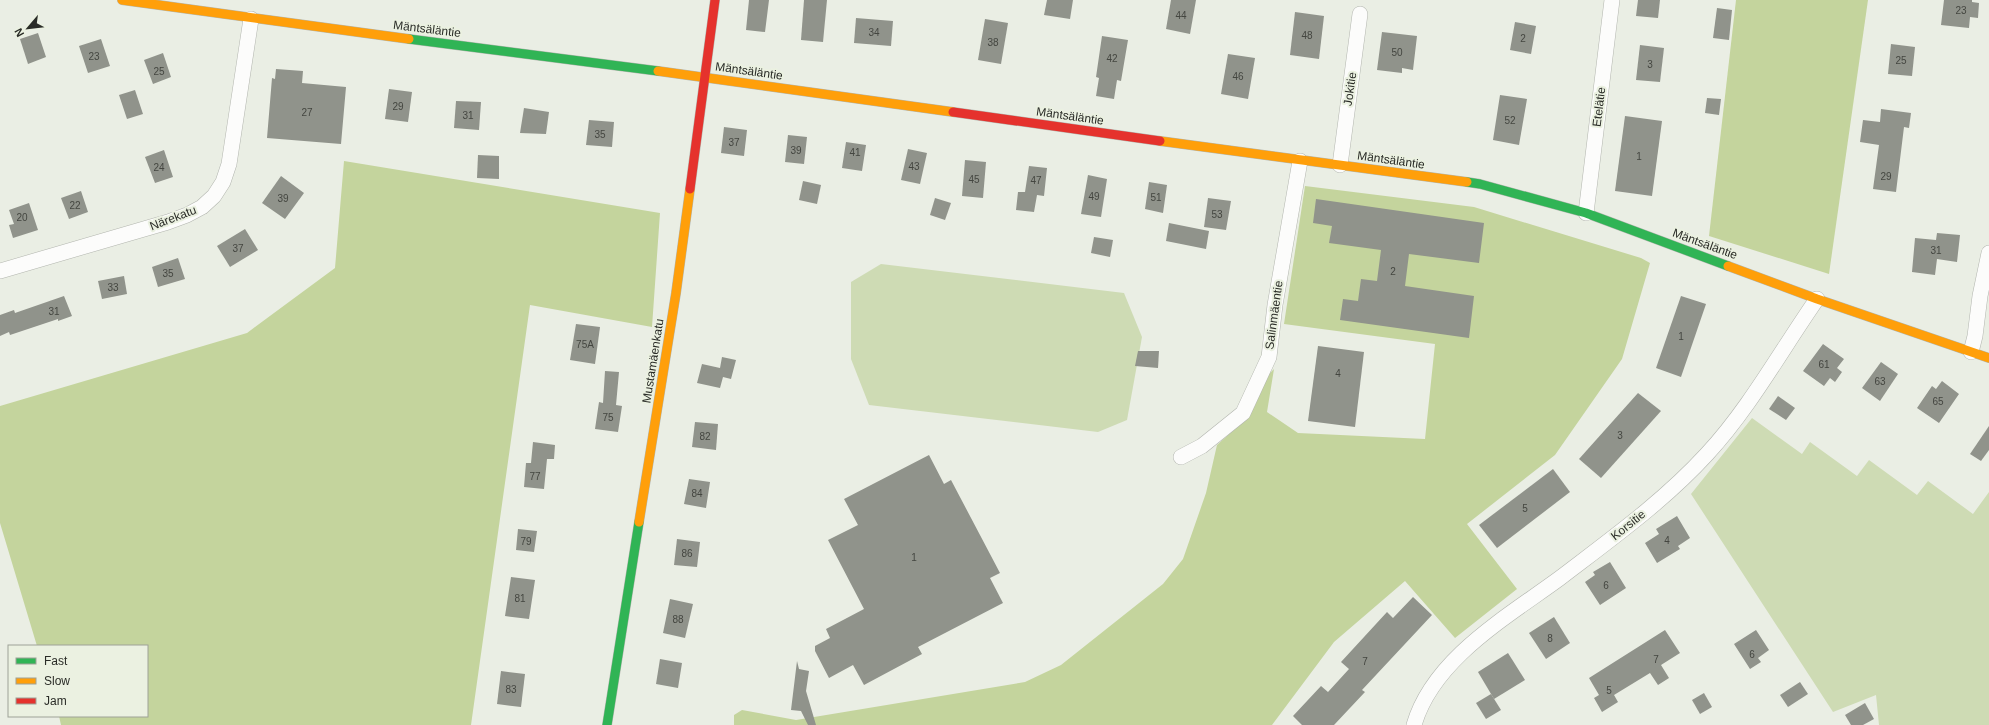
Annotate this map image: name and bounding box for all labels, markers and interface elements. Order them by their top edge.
house number: 23 [1955,5,1967,16]
north arrow [8,8,48,48]
house number: 44 [1175,10,1187,21]
street label: Mäntsäläntie [392,18,462,40]
text: N [12,26,26,39]
house number: 34 [868,27,880,38]
house number: 48 [1301,30,1313,41]
house number: 2 [1520,33,1526,44]
house number: 38 [987,37,999,48]
house number: 50 [1391,47,1403,58]
house number: 23 [88,51,100,62]
house number: 42 [1106,53,1118,64]
house number: 25 [1895,55,1907,66]
street label: Mäntsäläntie [714,59,784,83]
house number: 3 [1647,59,1653,70]
house number: 25 [153,66,165,77]
house number: 46 [1232,71,1244,82]
street label: Jokitie [1341,71,1359,107]
street label: Etelätie [1590,86,1608,128]
house number: 29 [392,101,404,112]
street label: Mäntsäläntie [1035,104,1105,128]
house number: 27 [301,107,313,118]
house number: 31 [462,110,474,121]
house number: 52 [1504,115,1516,126]
house number: 35 [594,129,606,140]
house number: 37 [728,137,740,148]
house number: 39 [790,145,802,156]
house number: 41 [849,147,861,158]
street label: Mäntsäläntie [1356,148,1426,172]
house number: 1 [1636,151,1642,162]
house number: 43 [908,161,920,172]
house number: 24 [153,162,165,173]
house number: 29 [1880,171,1892,182]
house number: 45 [968,174,980,185]
house number: 47 [1030,175,1042,186]
house number: 49 [1088,191,1100,202]
house number: 51 [1150,192,1162,203]
house number: 39 [277,193,289,204]
house number: 22 [69,200,81,211]
street label: Närekatu [148,203,198,233]
house number: 53 [1211,209,1223,220]
house number: 20 [16,212,28,223]
street label: Mäntsäläntie [1671,226,1740,262]
house number: 37 [232,243,244,254]
house number: 31 [1930,245,1942,256]
house number: 2 [1390,266,1396,277]
house number: 35 [162,268,174,279]
street label: Salinmäentie [1262,279,1286,350]
house number: 33 [107,282,119,293]
house number: 31 [48,306,60,317]
street label: Mustamäenkatu [639,318,667,404]
house number: 1 [1678,331,1684,342]
house number: 75A [576,339,594,350]
house number: 61 [1818,359,1830,370]
house number: 4 [1335,368,1341,379]
house number: 63 [1874,376,1886,387]
house number: 65 [1932,396,1944,407]
house number: 75 [602,412,614,423]
house number: 3 [1617,430,1623,441]
house number: 82 [699,431,711,442]
house number: 77 [529,471,541,482]
house number: 84 [691,488,703,499]
house number: 5 [1522,503,1528,514]
street label: Korsitie [1608,507,1648,543]
house number: 4 [1664,535,1670,546]
house number: 79 [520,536,532,547]
house number: 86 [681,548,693,559]
house number: 1 [911,552,917,563]
house number: 6 [1603,580,1609,591]
house number: 81 [514,593,526,604]
house number: 88 [672,614,684,625]
house number: 8 [1547,633,1553,644]
legend [8,645,148,717]
house number: 6 [1749,649,1755,660]
text: Fast [44,654,68,668]
house number: 7 [1653,654,1659,665]
house number: 7 [1362,656,1368,667]
text: Slow [44,674,70,688]
house number: 83 [505,684,517,695]
house number: 5 [1606,685,1612,696]
text: Jam [44,694,67,708]

